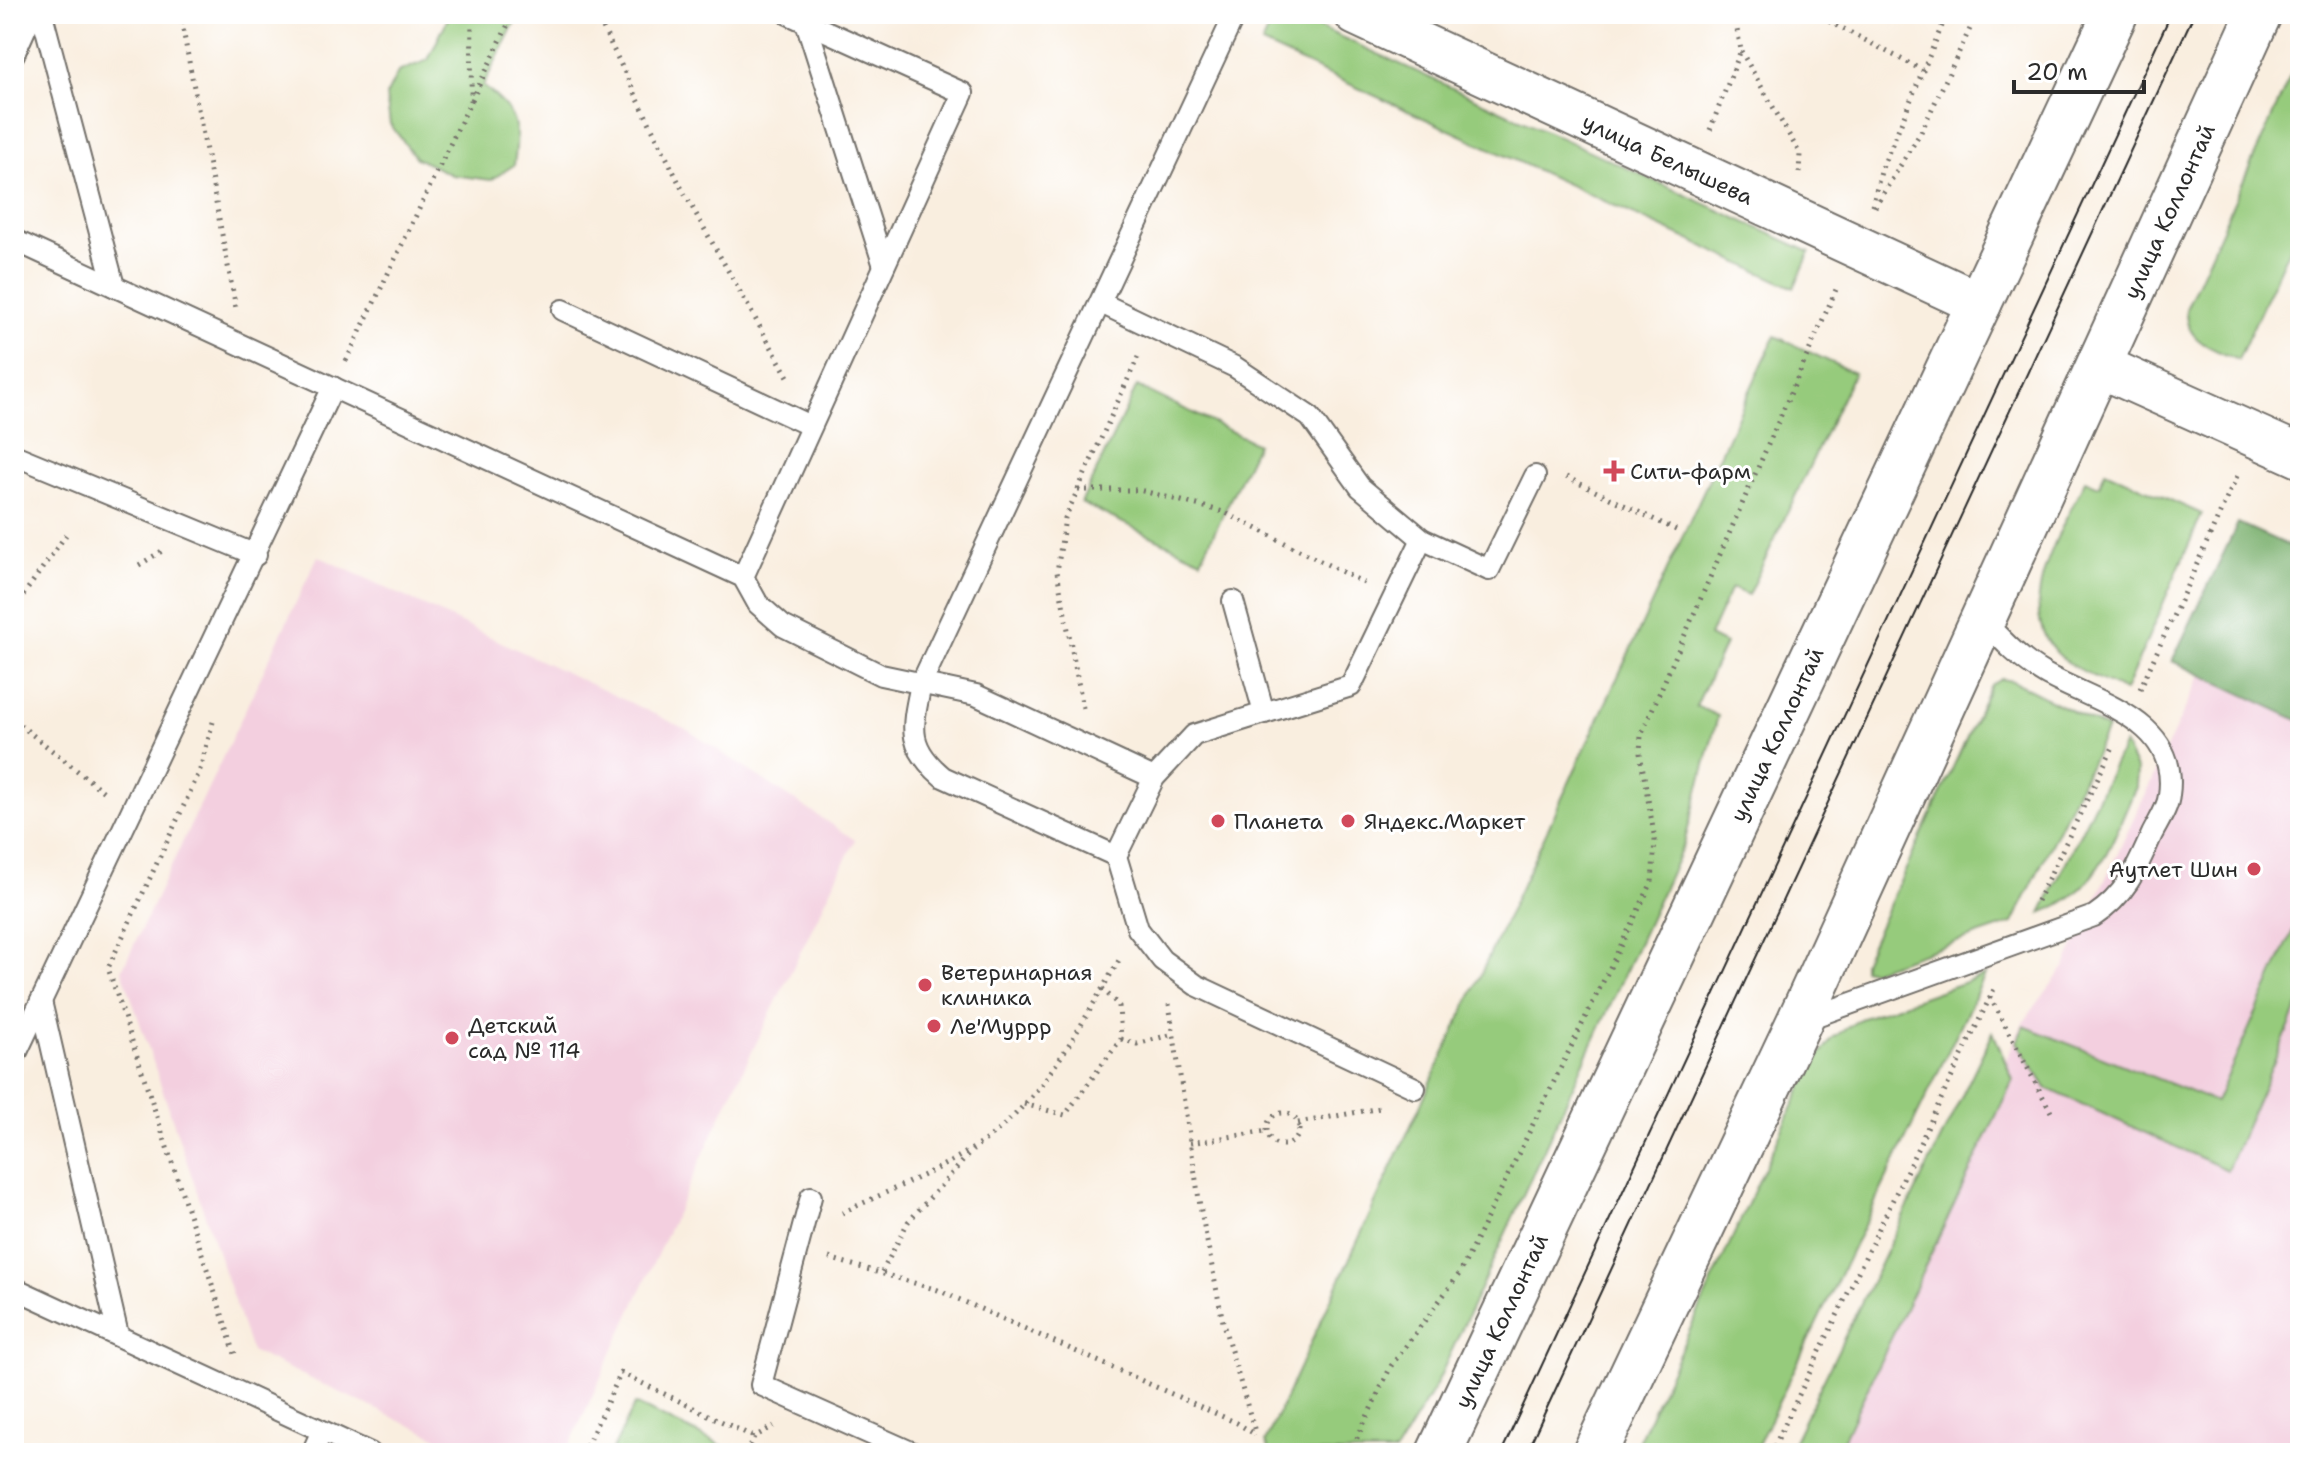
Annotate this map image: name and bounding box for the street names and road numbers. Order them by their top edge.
street label: улица Белышева [1578,107,1759,211]
street label: улица Коллонтай [2116,119,2221,303]
street label: улица Коллонтай [1723,642,1830,826]
street label: улица Коллонтай [1448,1229,1554,1413]

